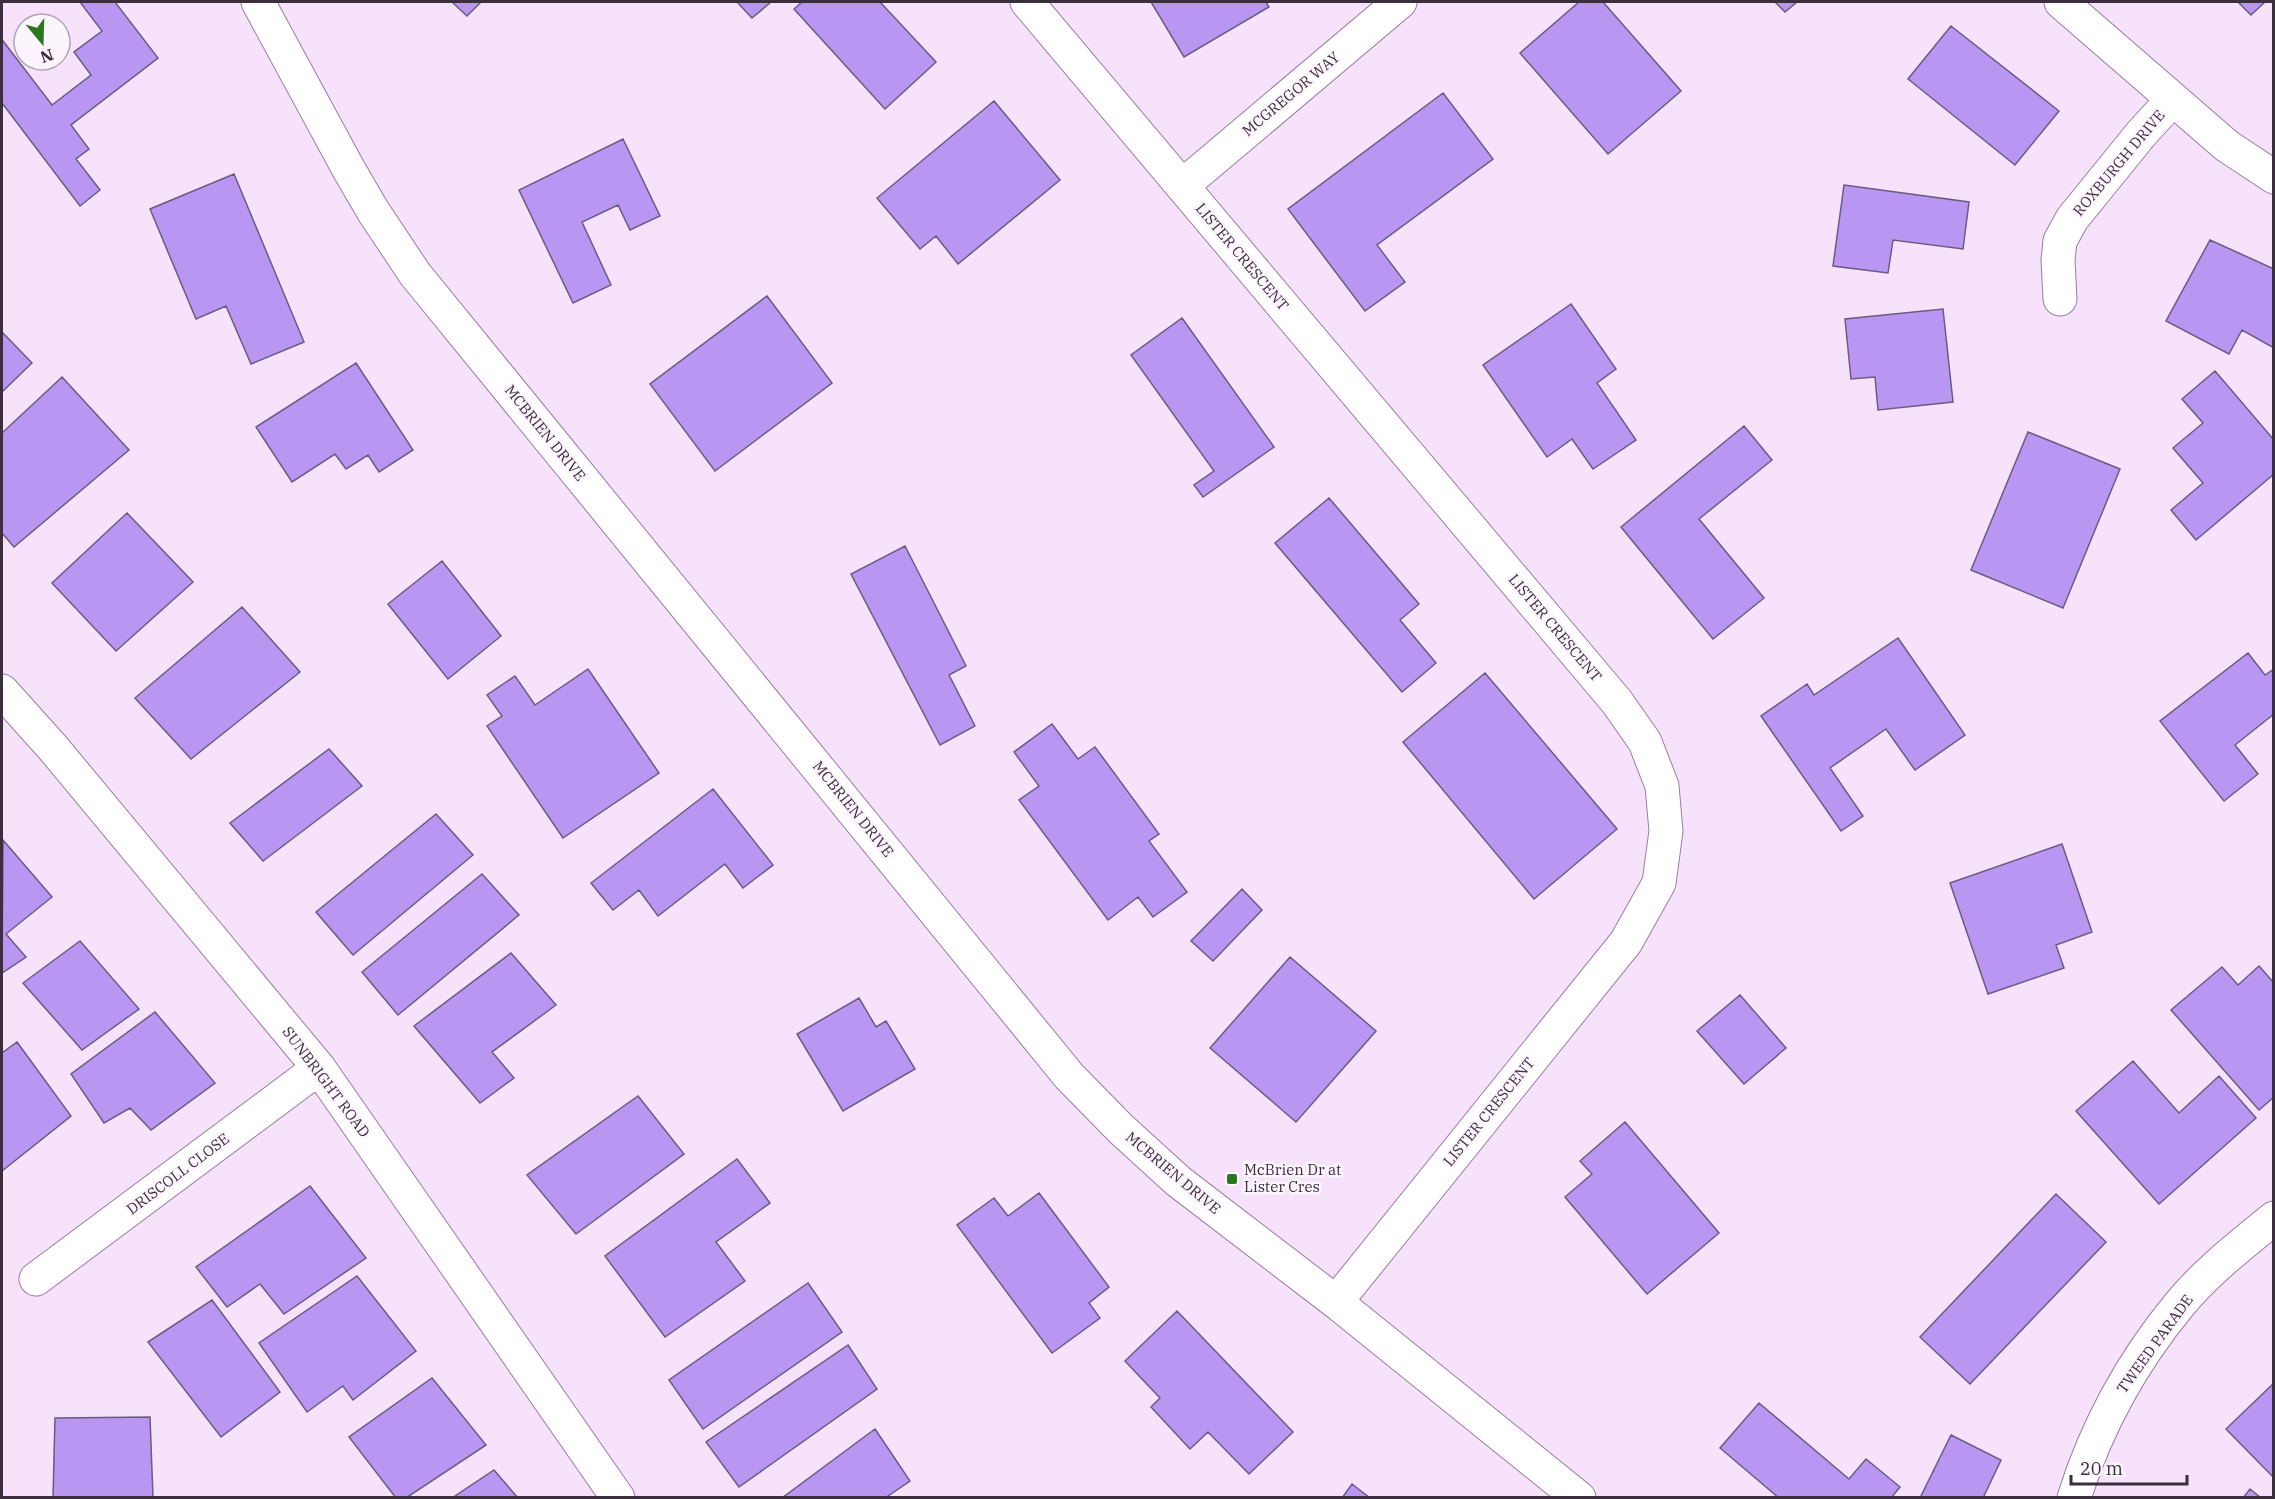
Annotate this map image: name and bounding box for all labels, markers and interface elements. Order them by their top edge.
north arrow [12,12,72,72]
text: N [38,45,56,68]
street label: MCGREGOR WAY [1238,47,1344,140]
street label: ROXBURGH DRIVE [2069,106,2169,220]
street label: LISTER CRESCENT [1192,199,1293,315]
street label: MCBRIEN DRIVE [501,381,590,485]
street label: LISTER CRESCENT [1505,570,1606,686]
street label: MCBRIEN DRIVE [809,757,898,861]
street label: SUNBRIGHT ROAD [279,1023,374,1141]
street label: LISTER CRESCENT [1439,1053,1539,1170]
street label: MCBRIEN DRIVE [1122,1127,1225,1218]
street label: DRISCOLL CLOSE [123,1129,233,1218]
place label: McBrien Dr at Lister Cres [1244,1160,1341,1196]
marker: McBrien Dr at Lister Cres [1225,1172,1239,1186]
street label: TWEED PARADE [2112,1291,2197,1397]
scale bar [2071,1448,2186,1486]
text: 20 m [2080,1457,2123,1480]

